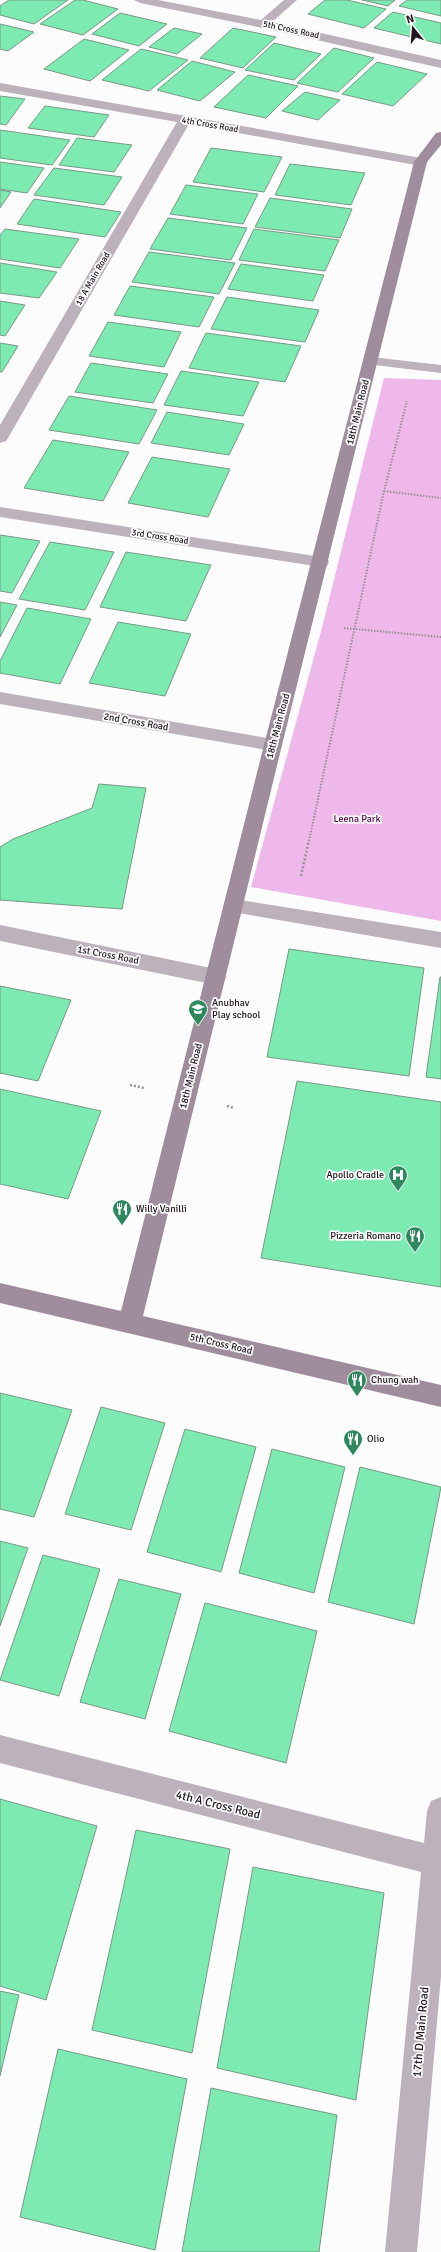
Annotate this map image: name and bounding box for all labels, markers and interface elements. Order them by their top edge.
north arrow [393,8,433,48]
text: N [405,12,416,26]
street label: 5th Cross Road [262,19,320,41]
street label: 4th Cross Road [181,115,239,135]
street label: 18 A Main Road [73,250,113,308]
street label: 18th Main Road [344,378,372,446]
street label: 3rd Cross Road [131,527,189,547]
street label: 18th Main Road [264,692,292,760]
street label: 2nd Cross Road [103,710,169,734]
park label: Leena Park [334,813,380,825]
street label: 1st Cross Road [76,943,140,967]
place label: Anubhav Play school [212,997,260,1021]
school or university icon: Anubhav Play school [187,998,209,1026]
street label: 18th Main Road [177,1042,205,1110]
hospital icon: Apollo Cradle [387,1164,409,1192]
place label: Apollo Cradle [326,1169,384,1181]
restaurant icon: Willy Vanilli [111,1198,133,1226]
place label: Willy Vanilli [136,1203,187,1215]
restaurant icon: Pizzeria Romano [404,1225,426,1253]
place label: Pizzeria Romano [330,1230,401,1242]
street label: 5th Cross Road [189,1331,253,1357]
restaurant icon: Chung wah [346,1369,368,1397]
place label: Chung wah [371,1374,419,1386]
restaurant icon: Olio [342,1428,364,1456]
place label: Olio [367,1433,384,1445]
street label: 4th A Cross Road [174,1787,262,1823]
street label: 17th D Main Road [410,1986,432,2078]

